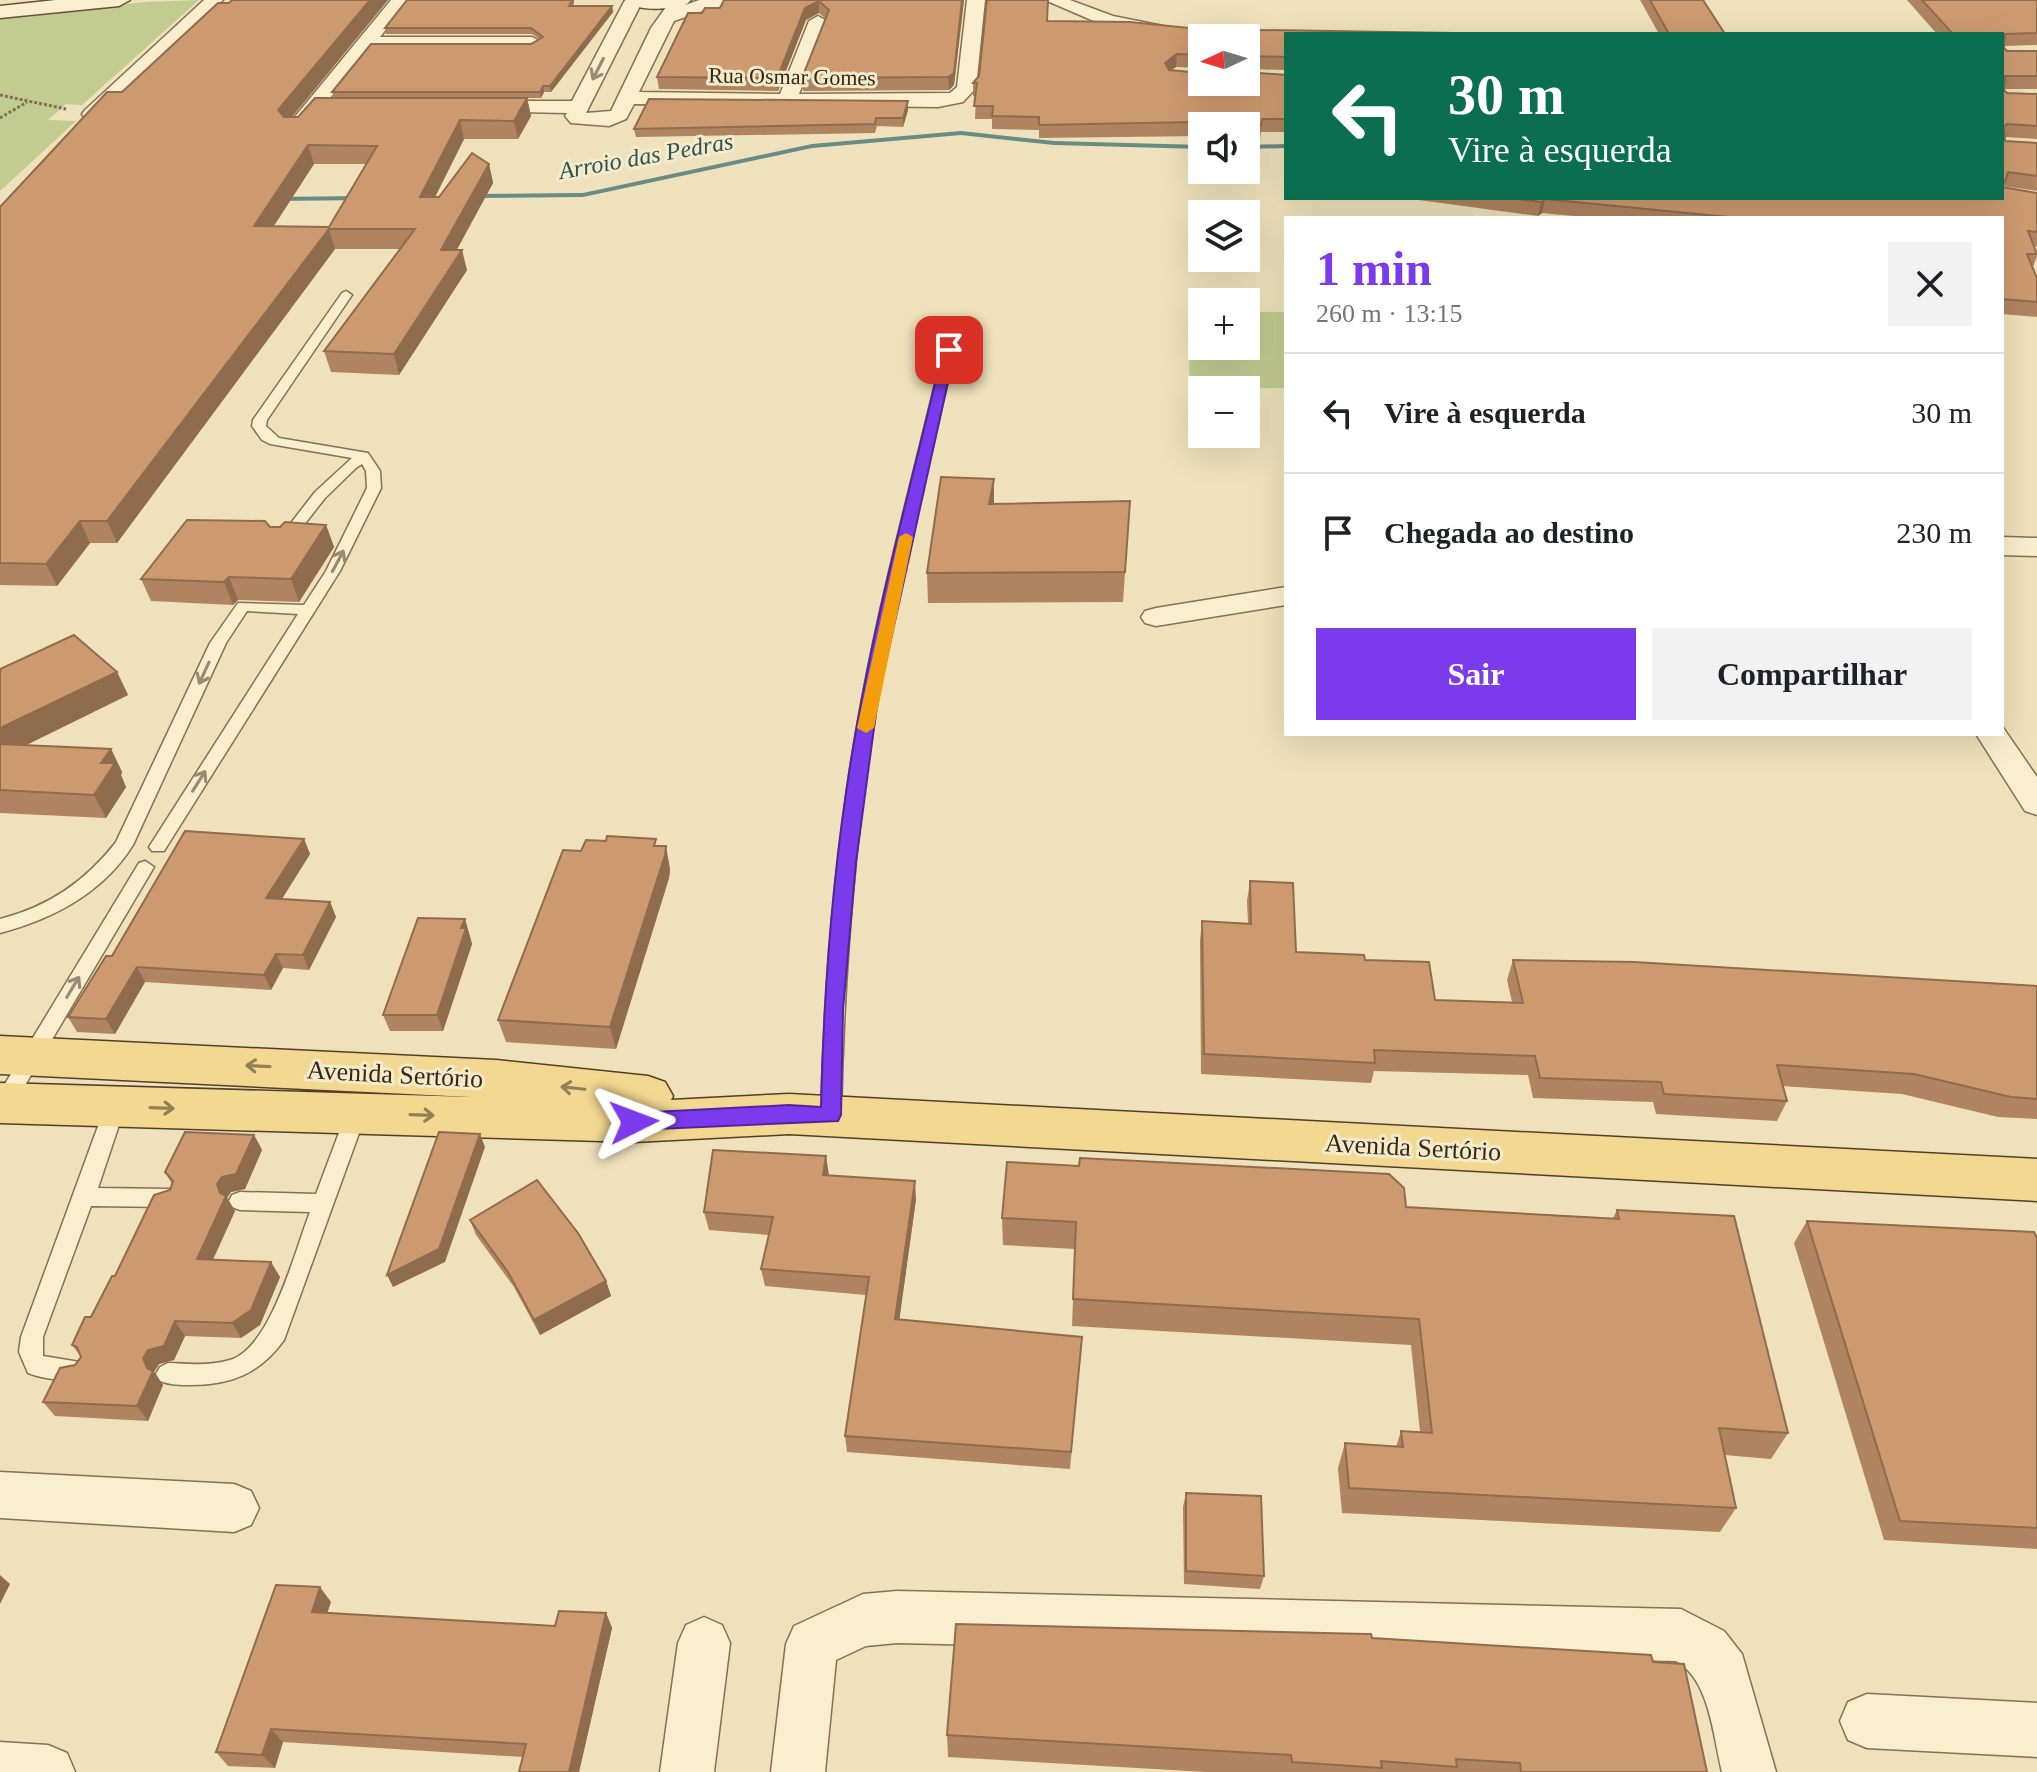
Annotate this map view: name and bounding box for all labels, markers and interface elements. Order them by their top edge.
north arrow [1188,24,1260,96]
map controls [1188,24,1260,448]
one-way arrow [590,57,605,81]
street label: Rua Osmar Gomes [708,63,876,90]
icon: left [1316,64,1420,168]
text: 30 m [1448,64,1565,126]
button: sound [1188,112,1260,184]
water label: Arroio das Pedras [555,128,735,184]
text: Vire à esquerda [1448,130,1672,170]
button: layers [1188,200,1260,272]
text: 1 min [1316,242,1432,295]
button: close [1888,242,1972,326]
button: + [1188,288,1260,360]
text: 260 m · 13:15 [1316,299,1463,328]
pin [915,316,983,384]
icon: arrive [927,328,971,372]
button: − [1188,376,1260,448]
icon: left [1316,391,1360,435]
text: Vire à esquerda [1384,396,1586,429]
text: 30 m [1911,396,1972,429]
icon: arrive [1316,511,1360,555]
text: Chegada ao destino [1384,516,1634,549]
text: 230 m [1896,516,1972,549]
one-way arrow [330,549,346,573]
button: Sair [1316,628,1636,720]
button: Compartilhar [1652,628,1972,720]
one-way arrow [196,661,211,685]
one-way arrow [191,770,208,792]
one-way arrow [64,977,81,999]
street label: Avenida Sertório [306,1055,484,1094]
one-way arrow [245,1059,272,1074]
one-way arrow [560,1080,587,1095]
position arrow [592,1080,676,1164]
one-way arrow [148,1100,175,1116]
one-way arrow [408,1108,435,1123]
street label: Avenida Sertório [1324,1128,1502,1167]

